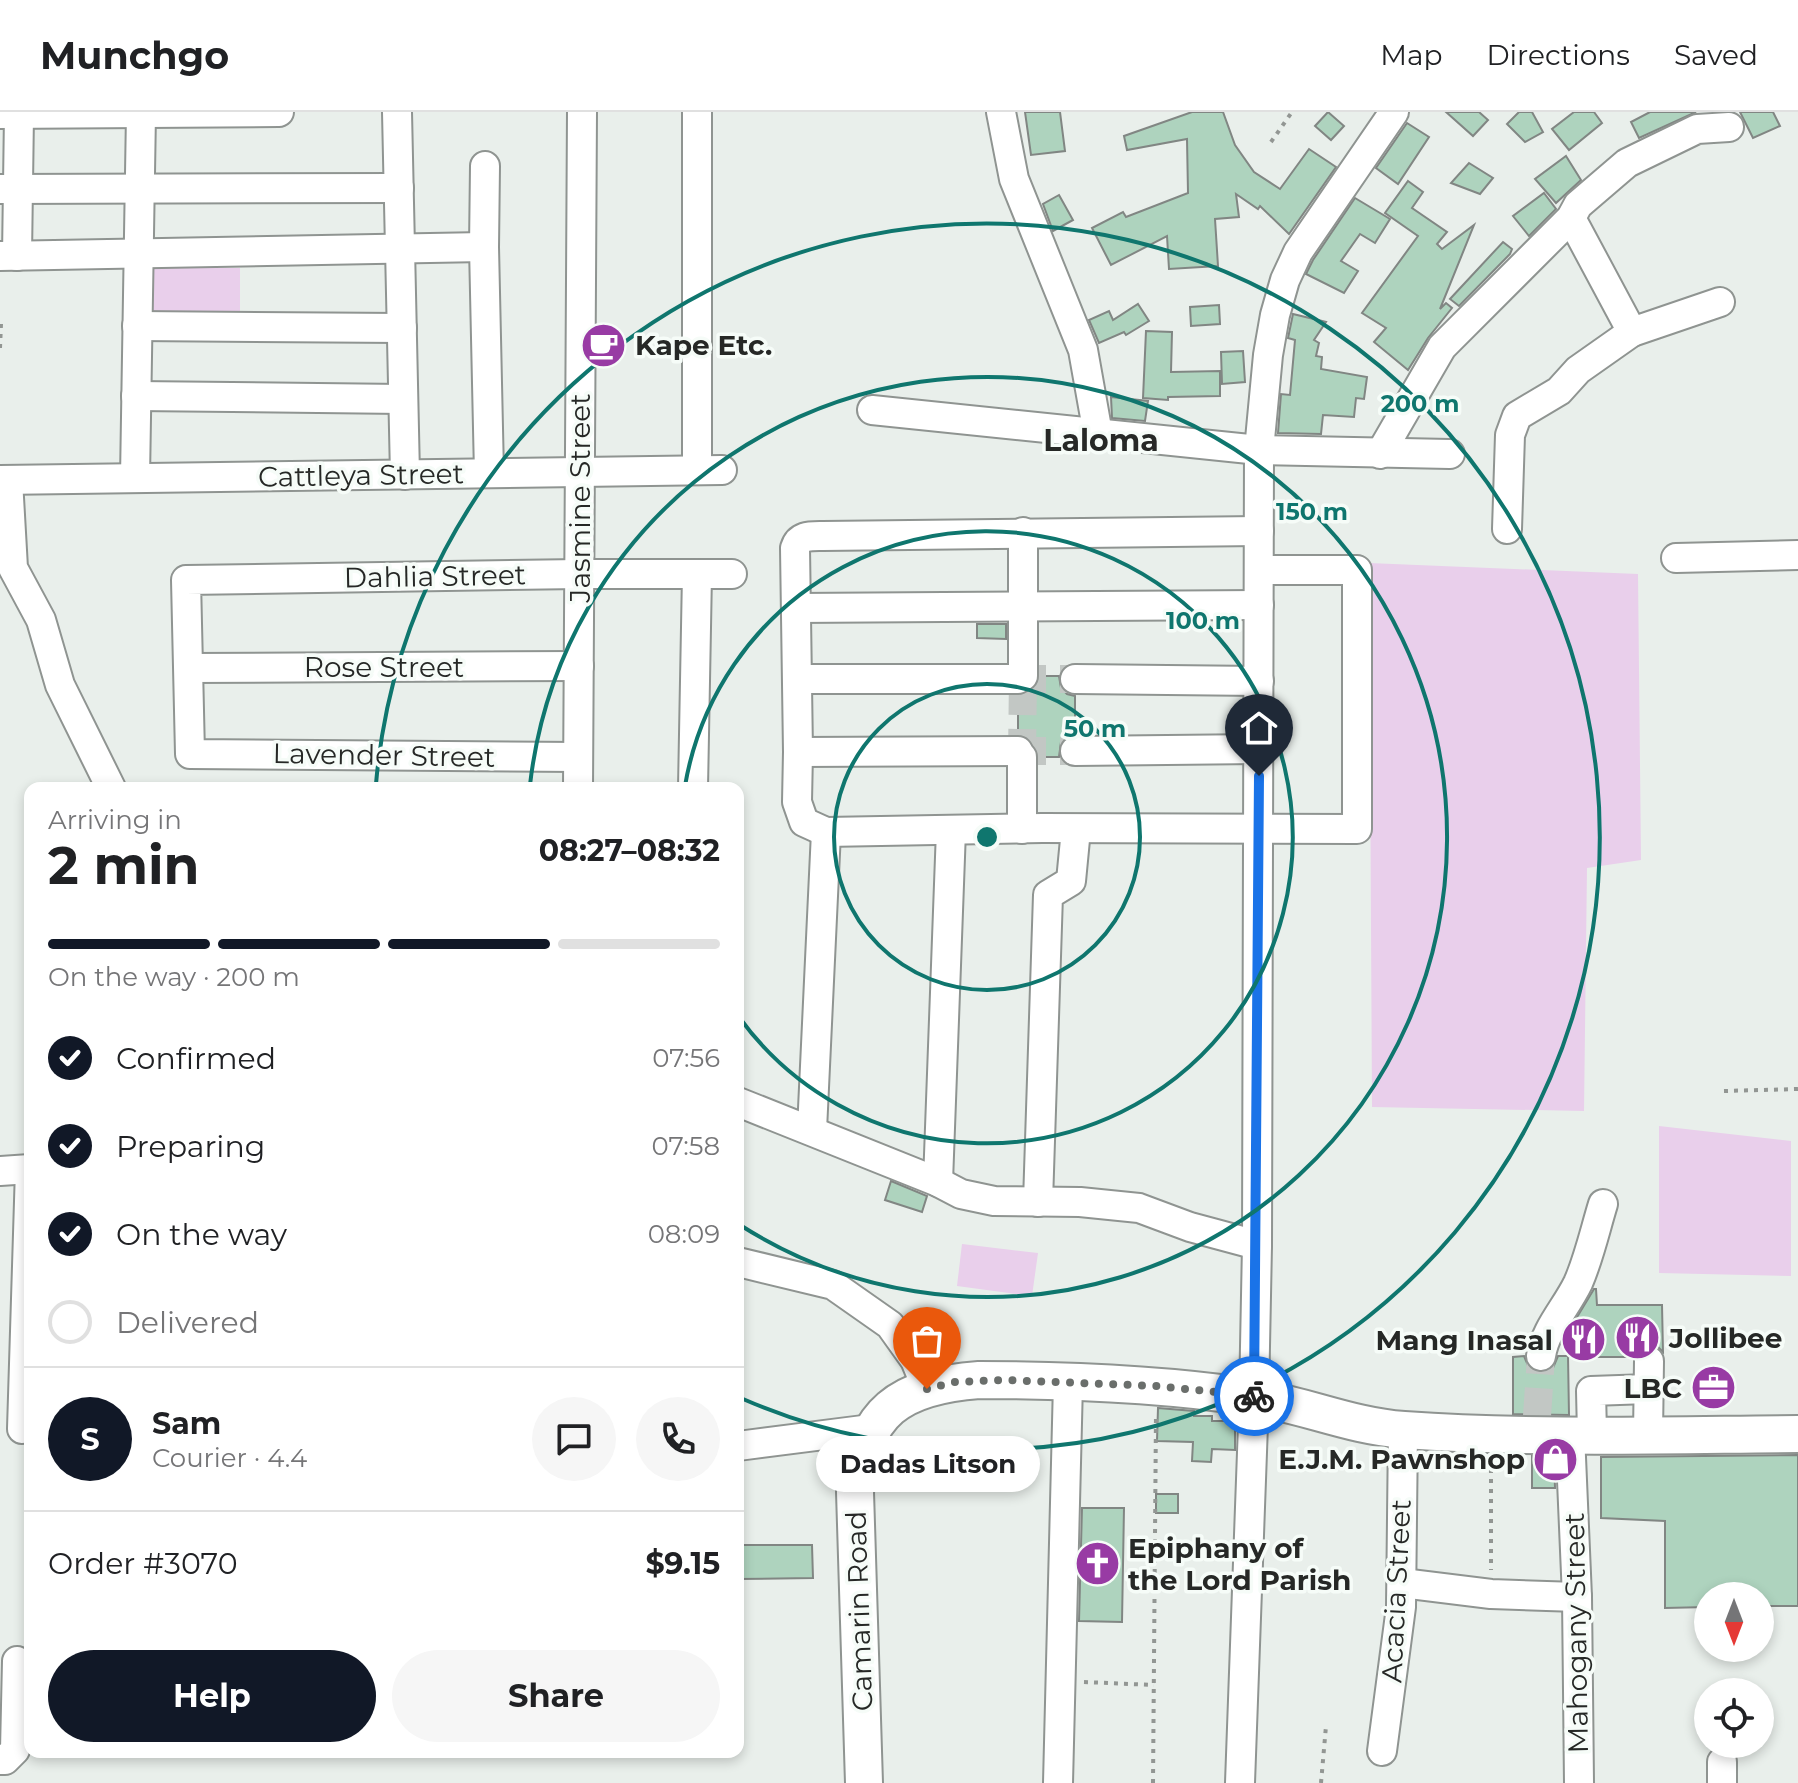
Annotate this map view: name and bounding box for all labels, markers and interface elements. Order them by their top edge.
text: Munchgo [40,32,229,79]
text: Map [1380,38,1442,72]
text: Directions [1486,38,1630,72]
text: Saved [1674,38,1758,72]
cafe icon: Kape Etc. [580,321,628,369]
place label: Kape Etc. [635,328,772,362]
text: 200 m [1381,389,1459,418]
street label: Jasmine Street [563,393,597,604]
district label: Laloma [1043,422,1159,459]
street label: Cattleya Street [258,456,464,494]
text: 150 m [1276,497,1348,526]
street label: Dahlia Street [344,557,526,595]
text: 100 m [1166,606,1240,635]
street label: Rose Street [304,650,464,684]
pin [1225,694,1293,776]
icon: home [1237,706,1281,750]
text: 50 m [1064,714,1126,743]
street label: Lavender Street [272,736,496,774]
text: Arriving in [48,804,182,836]
centre of rings [973,823,1001,851]
text: 08:27–08:32 [539,832,720,869]
text: 2 min [48,834,200,897]
text: On the way · 200 m [48,961,300,993]
icon: check [48,1036,92,1080]
text: Confirmed [116,1040,276,1077]
text: 07:56 [652,1042,720,1074]
icon: check [48,1124,92,1168]
text: Preparing [116,1128,265,1165]
text: 07:58 [651,1130,720,1162]
icon: check [48,1212,92,1256]
text: On the way [116,1216,287,1253]
text: 08:09 [648,1218,720,1250]
text: Delivered [116,1304,259,1341]
pin [893,1307,961,1389]
restaurant icon: Jollibee [1614,1314,1662,1362]
restaurant icon: Mang Inasal [1560,1316,1608,1364]
icon: bag [905,1319,949,1363]
place label: Jollibee [1668,1321,1782,1355]
place label: Mang Inasal [1376,1323,1553,1357]
courier [1214,1356,1294,1436]
office icon: LBC [1689,1364,1737,1412]
place label: LBC [1623,1371,1682,1405]
icon: bike [1232,1374,1276,1418]
button: chat [532,1397,616,1481]
button: phone [636,1397,720,1481]
text: Sam [152,1405,221,1442]
text: S [80,1421,100,1458]
shop icon: E.J.M. Pawnshop [1532,1435,1580,1483]
callout: Dadas Litson [815,1437,1039,1493]
text: Courier · 4.4 [152,1442,307,1474]
place label: E.J.M. Pawnshop [1278,1442,1525,1476]
text: Dadas Litson [840,1448,1016,1480]
street label: Acacia Street [1374,1498,1418,1684]
street label: Camarin Road [839,1510,879,1712]
street label: Mahogany Street [1557,1512,1595,1754]
place label: Epiphany of the Lord Parish [1128,1531,1351,1597]
church icon: Epiphany of the Lord Parish [1073,1540,1121,1588]
text: Order #3070 [48,1545,238,1582]
text: $9.15 [645,1545,720,1582]
north arrow [1694,1582,1774,1662]
map controls [1694,1582,1774,1758]
button: Help [48,1650,376,1742]
button: Share [392,1650,720,1742]
button: locate [1694,1678,1774,1758]

